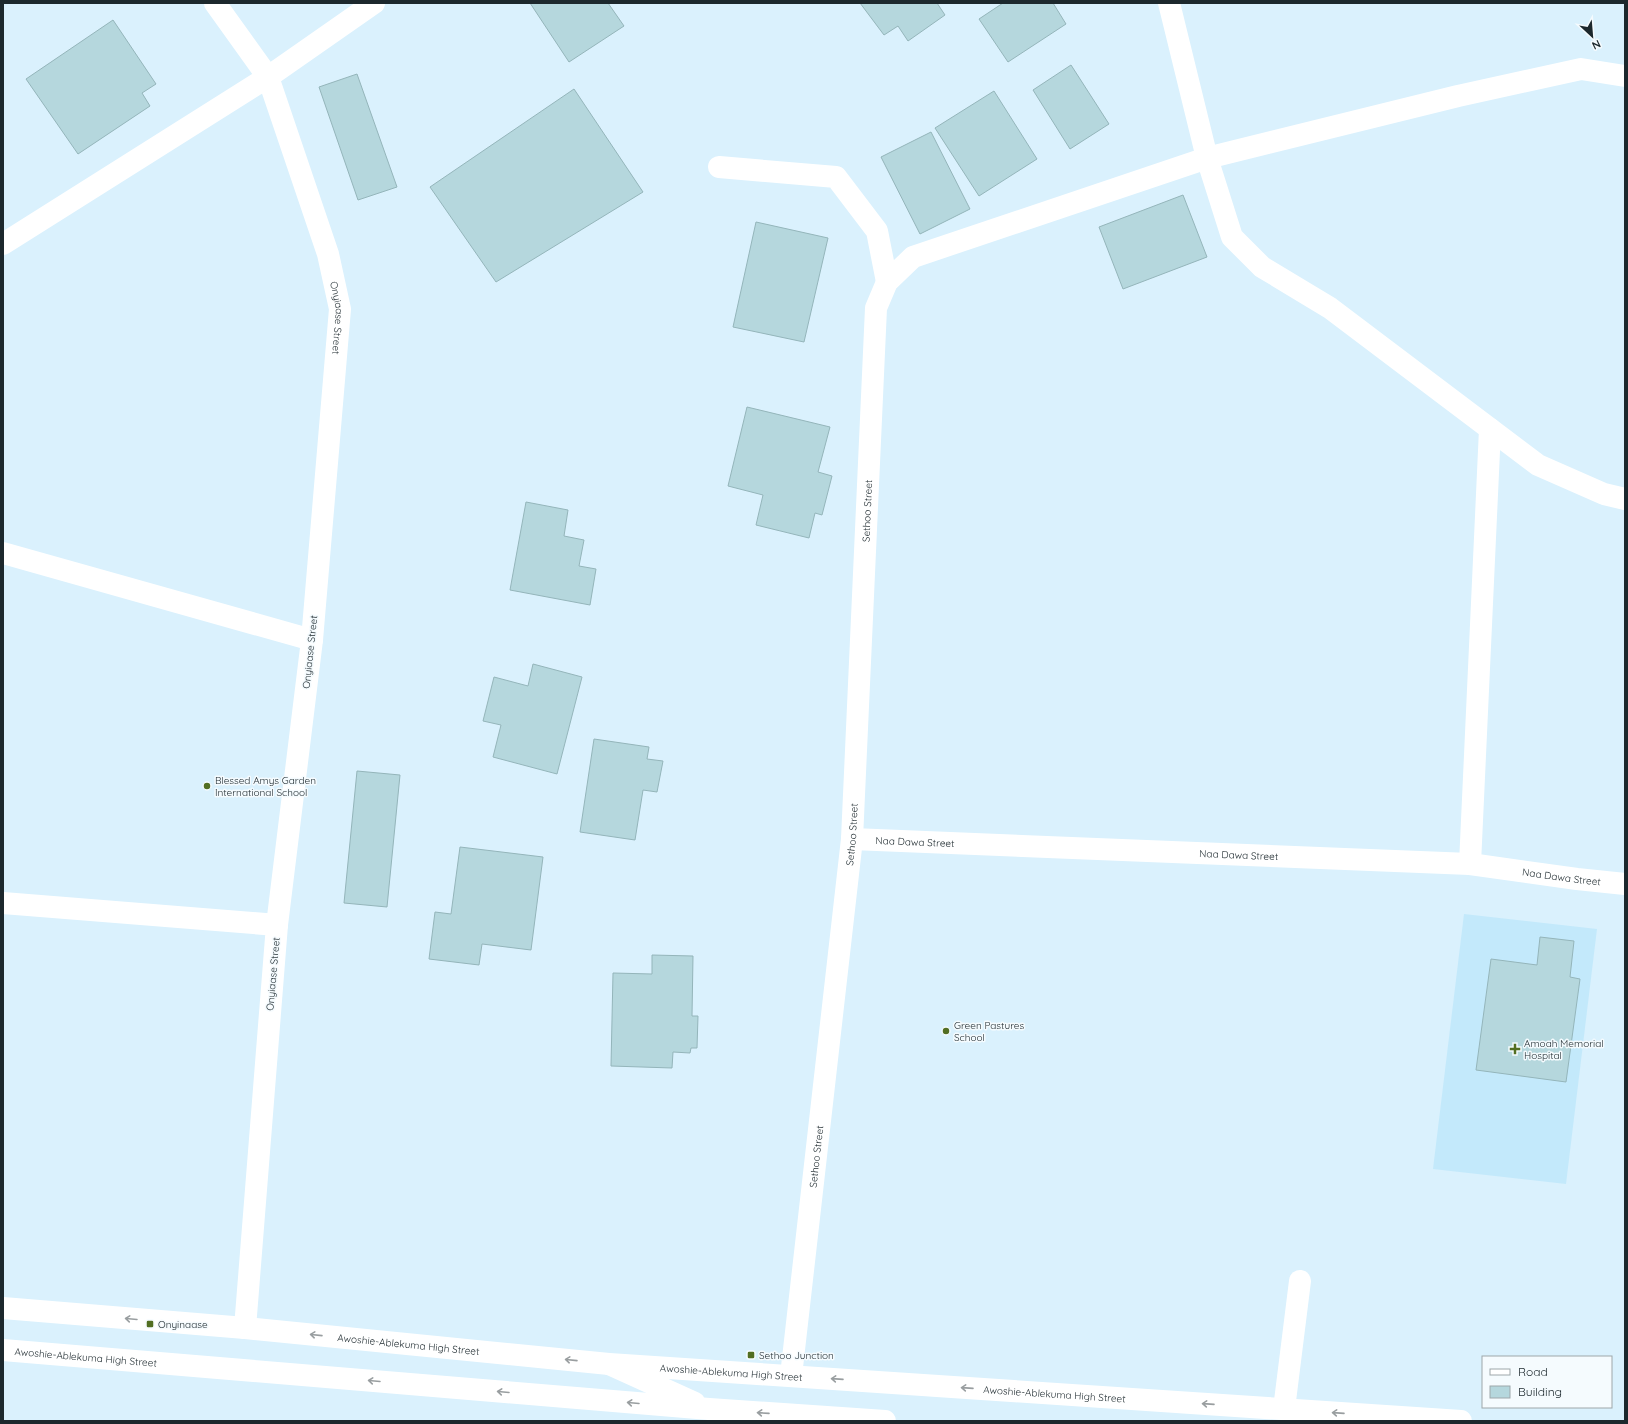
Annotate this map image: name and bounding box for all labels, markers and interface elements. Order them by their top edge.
north arrow [1572,16,1612,56]
text: N [1590,37,1603,53]
street label: Onyiaase Street [328,280,347,356]
street label: Sethoo Street [859,479,875,542]
street label: Onyiaase Street [300,614,320,689]
place label: Blessed Amys Garden International School [215,774,316,799]
marker: Blessed Amys Garden International School [202,781,212,791]
street label: Sethoo Street [843,802,860,866]
street label: Naa Dawa Street [875,833,955,850]
street label: Naa Dawa Street [1199,847,1279,863]
street label: Naa Dawa Street [1521,865,1602,888]
street label: Onyiaase Street [263,936,283,1011]
place label: Green Pastures School [954,1019,1024,1044]
marker: Green Pastures School [941,1026,951,1036]
place label: Amoah Memorial Hospital [1524,1037,1604,1062]
marker: Amoah Memorial Hospital [1509,1043,1521,1055]
street label: Sethoo Street [806,1124,826,1188]
one-way arrow [124,1315,137,1322]
place label: Onyinaase [158,1318,208,1331]
marker: Onyinaase [145,1319,155,1329]
street label: Awoshie-Ablekuma High Street [337,1331,481,1358]
one-way arrow [310,1332,323,1339]
street label: Awoshie-Ablekuma High Street [14,1344,158,1369]
place label: Sethoo Junction [759,1349,834,1362]
marker: Sethoo Junction [746,1350,756,1360]
one-way arrow [565,1356,578,1364]
legend [1482,1356,1612,1408]
street label: Awoshie-Ablekuma High Street [659,1361,803,1383]
text: Road [1518,1364,1548,1379]
one-way arrow [831,1376,844,1383]
one-way arrow [368,1378,381,1385]
street label: Awoshie-Ablekuma High Street [983,1383,1127,1405]
one-way arrow [961,1384,974,1392]
text: Building [1518,1384,1562,1399]
one-way arrow [497,1388,510,1395]
one-way arrow [627,1399,640,1406]
one-way arrow [1202,1401,1215,1408]
one-way arrow [757,1409,770,1416]
one-way arrow [1332,1409,1345,1416]

